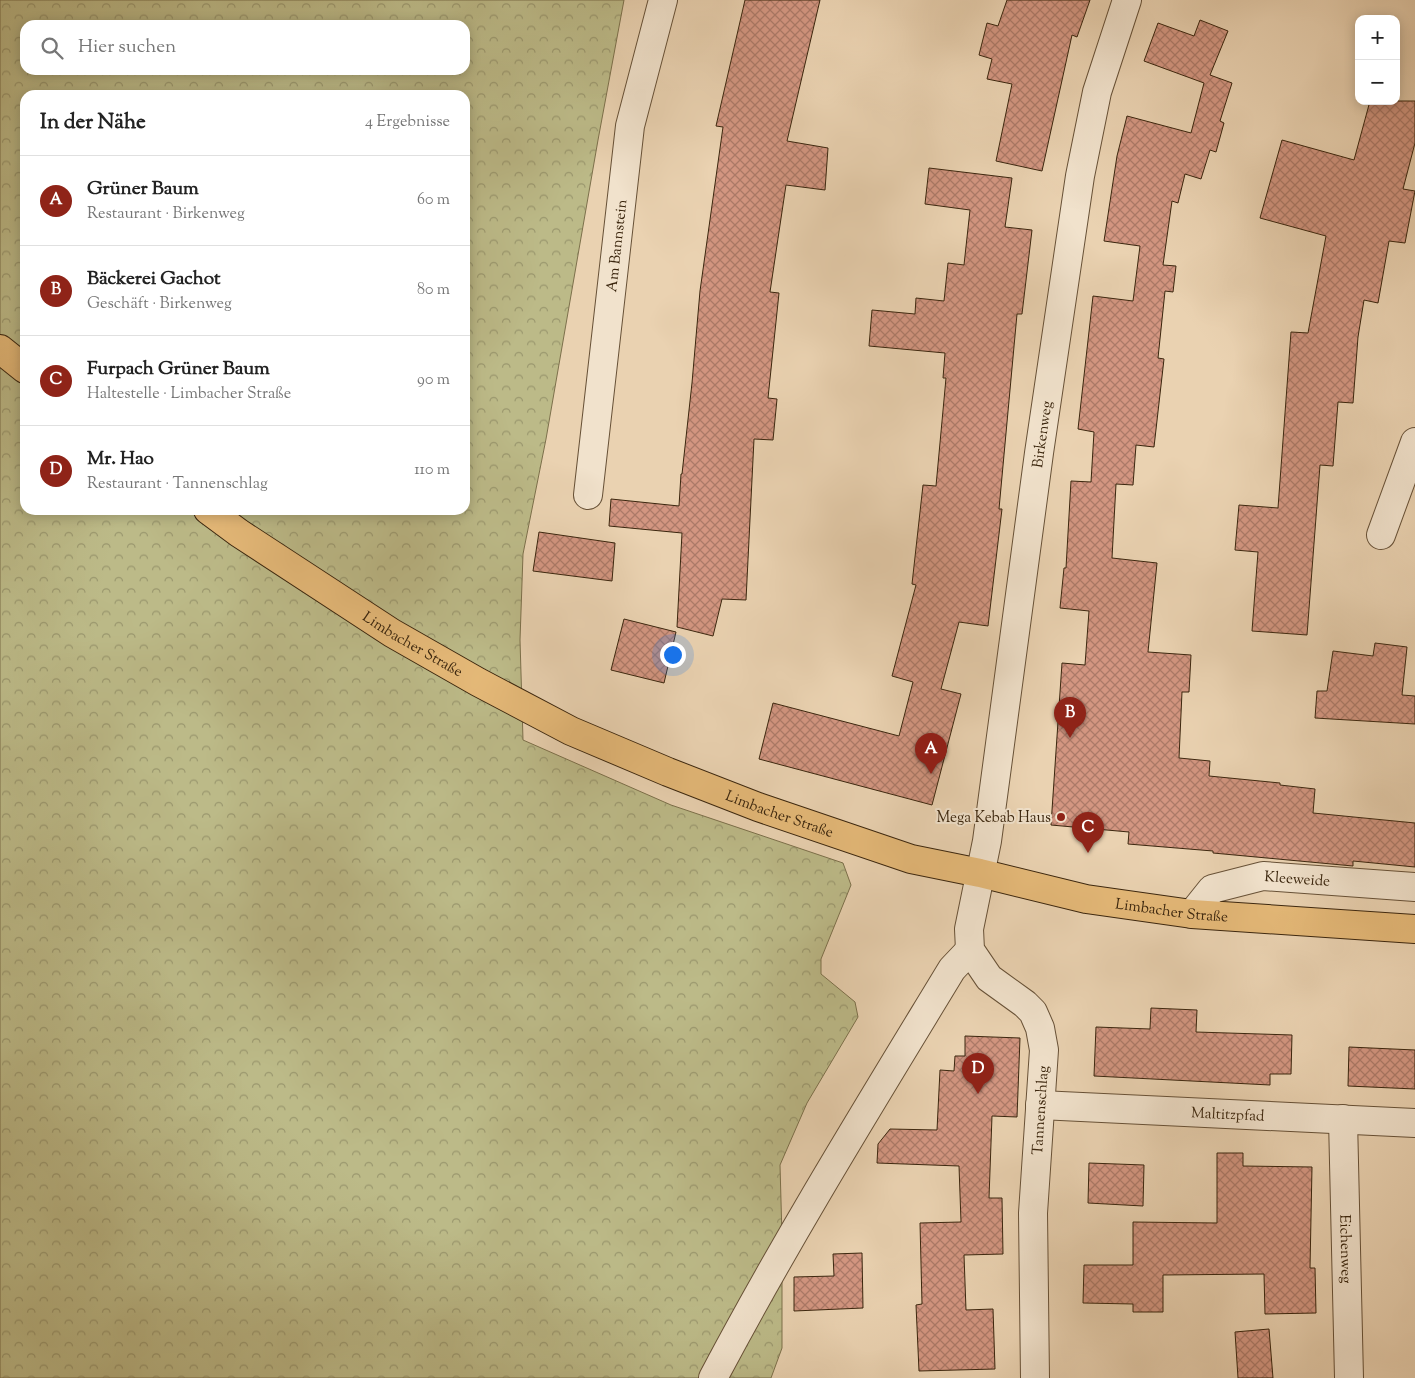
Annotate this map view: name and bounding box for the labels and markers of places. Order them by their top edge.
pin: B [1054,697,1086,738]
pin: A [915,733,947,774]
place label: Mega Kebab Haus [937,808,1051,829]
marker: Mega Kebab Haus [1055,811,1067,823]
pin: C [1072,812,1104,853]
pin: D [962,1053,994,1094]

